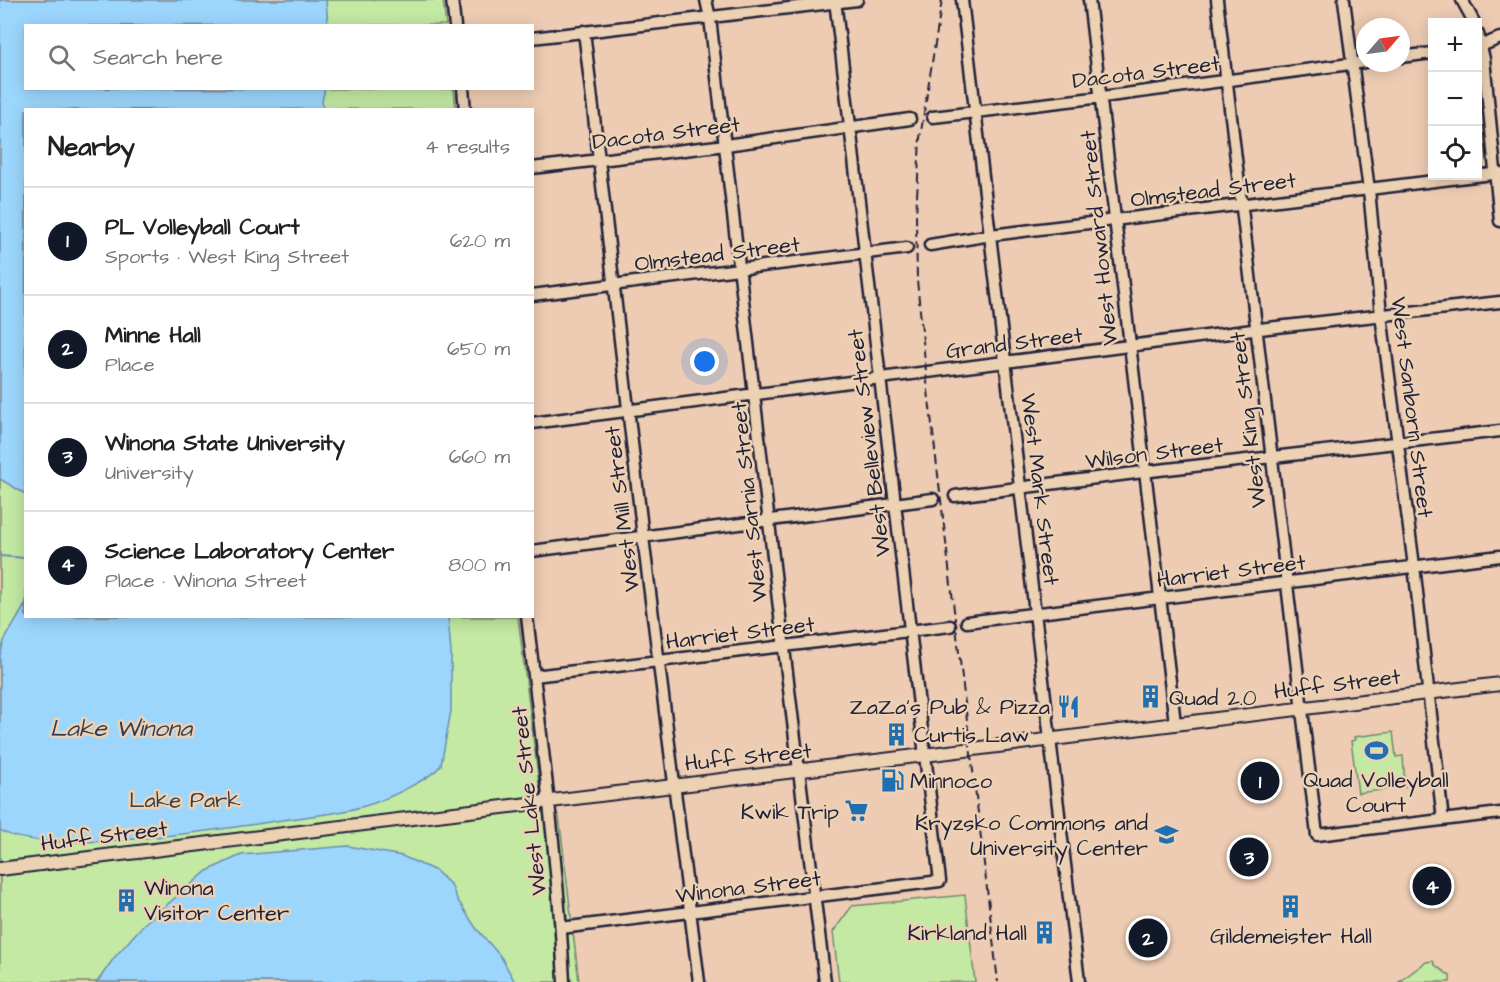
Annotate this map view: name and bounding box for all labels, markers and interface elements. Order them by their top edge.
north arrow [1356,18,1410,72]
map controls [1428,18,1482,180]
button: + [1428,18,1482,72]
search box [24,24,534,90]
icon: search [45,41,78,74]
text: Search here [93,42,223,73]
street label: Dacota Street [1071,48,1222,97]
button: − [1428,72,1482,126]
street label: Dacota Street [591,109,742,158]
button: locate [1428,126,1482,180]
text: Nearby [48,129,135,165]
street label: West Howard Street [1073,129,1126,347]
text: 4 results [425,133,510,161]
street label: Olmstead Street [1129,165,1298,216]
text: PL Volleyball Court [105,212,300,243]
text: 1 [66,227,69,255]
text: 620 m [450,227,510,255]
street label: Olmstead Street [633,229,802,280]
text: Sports · West King Street [105,243,349,271]
street label: West Sanborn Street [1383,295,1440,519]
text: Minne Hall [105,320,201,351]
street label: Grand Street [944,320,1084,367]
street label: West Belleview Street [840,327,899,558]
street label: West King Street [1222,330,1276,510]
text: 2 [62,335,73,363]
text: 650 m [447,335,510,363]
your location [690,347,719,376]
text: Place [105,351,155,379]
street label: West Mark Street [1012,391,1067,587]
street label: West Sarnia Street [724,400,775,603]
street label: West Mill Street [597,424,648,593]
text: Winona State University [105,428,345,459]
street label: Wilson Street [1084,430,1225,477]
text: 3 [62,443,73,471]
text: 660 m [449,443,510,471]
text: University [105,459,194,487]
text: Science Laboratory Center [105,536,394,567]
street label: Harriet Street [1155,547,1307,596]
text: 4 [61,551,74,579]
text: 800 m [448,551,510,579]
text: Place · Winona Street [105,567,306,595]
street label: Harriet Street [664,609,816,658]
street label: Huff Street [1272,661,1402,708]
place label: Quad 2.0 [1169,683,1257,714]
building icon: Quad 2.0 [1138,684,1164,710]
place label: ZaZa's Pub & Pizza [849,692,1050,723]
restaurant icon: ZaZa's Pub & Pizza [1055,693,1081,719]
street label: West Lake Street [504,705,555,897]
water label: Lake Winona [50,712,194,746]
place label: Curtis Law [914,720,1029,751]
building icon: Curtis Law [883,721,909,747]
street label: Huff Street [683,735,813,780]
sports icon: Quad Volleyball Court [1363,737,1389,763]
pin: 1 [1240,758,1280,804]
place label: Quad Volleyball Court [1303,765,1449,821]
place label: Minnoco [910,766,993,797]
fuel station icon: Minnoco [879,767,905,793]
park label: Lake Park [129,785,241,816]
place label: Kwik Trip [741,797,839,828]
supermarket icon: Kwik Trip [844,798,870,824]
place label: Kryzsko Commons and University Center [915,808,1148,865]
street label: Huff Street [39,813,169,860]
school or university icon: Kryzsko Commons and University Center [1153,822,1179,848]
pin: 3 [1230,834,1268,880]
street label: Winona Street [674,863,823,912]
pin: 4 [1412,864,1452,908]
place label: Winona Visitor Center [144,873,289,929]
building icon: Winona Visitor Center [113,887,139,913]
building icon: Gildemeister Hall [1278,893,1304,919]
pin: 2 [1128,916,1168,960]
place label: Kirkland Hall [908,918,1027,949]
building icon: Kirkland Hall [1032,919,1058,945]
place label: Gildemeister Hall [1210,921,1372,952]

